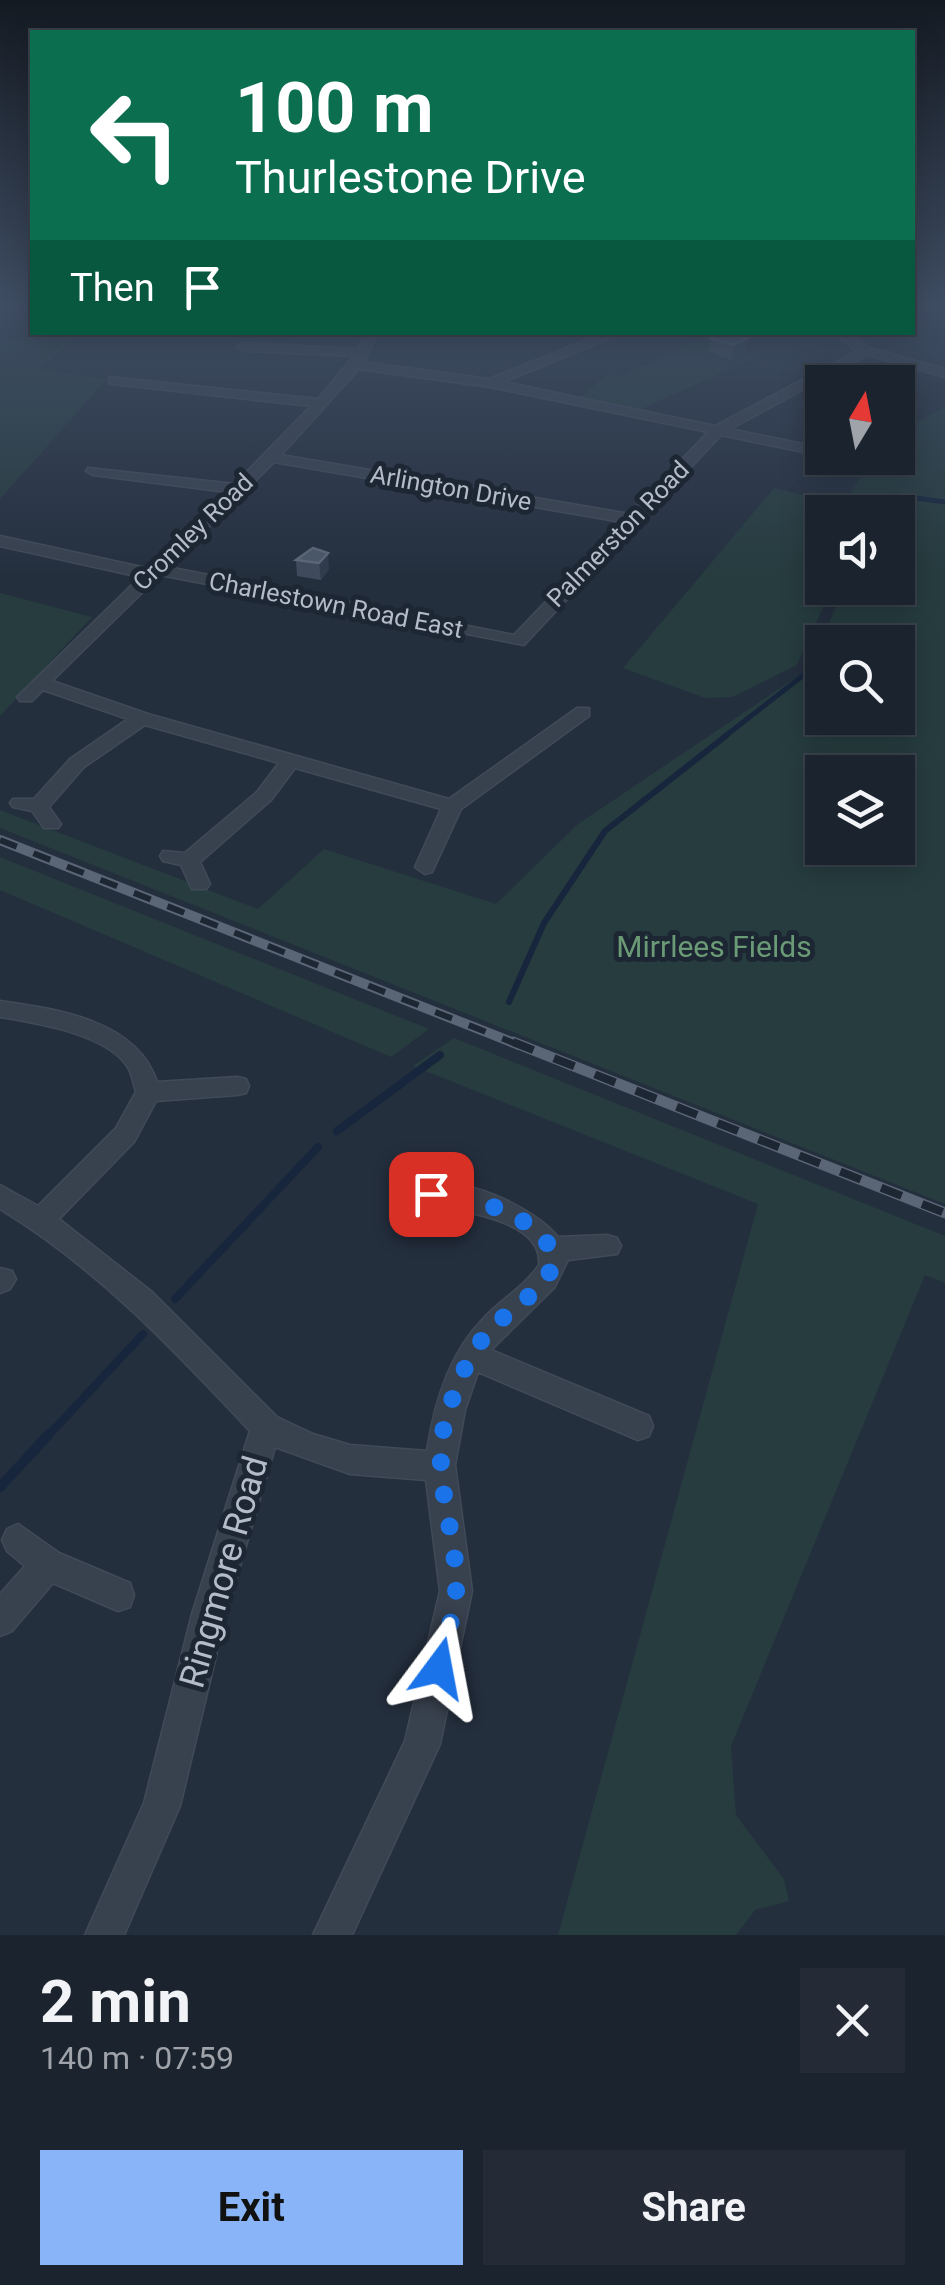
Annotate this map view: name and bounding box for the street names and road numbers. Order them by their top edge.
street label: Palmerston Road [541,455,695,613]
street label: Arlington Drive [368,460,534,516]
street label: Cromley Road [127,468,259,596]
street label: Charlestown Road East [207,566,465,644]
street label: Ringmore Road [171,1452,277,1692]

